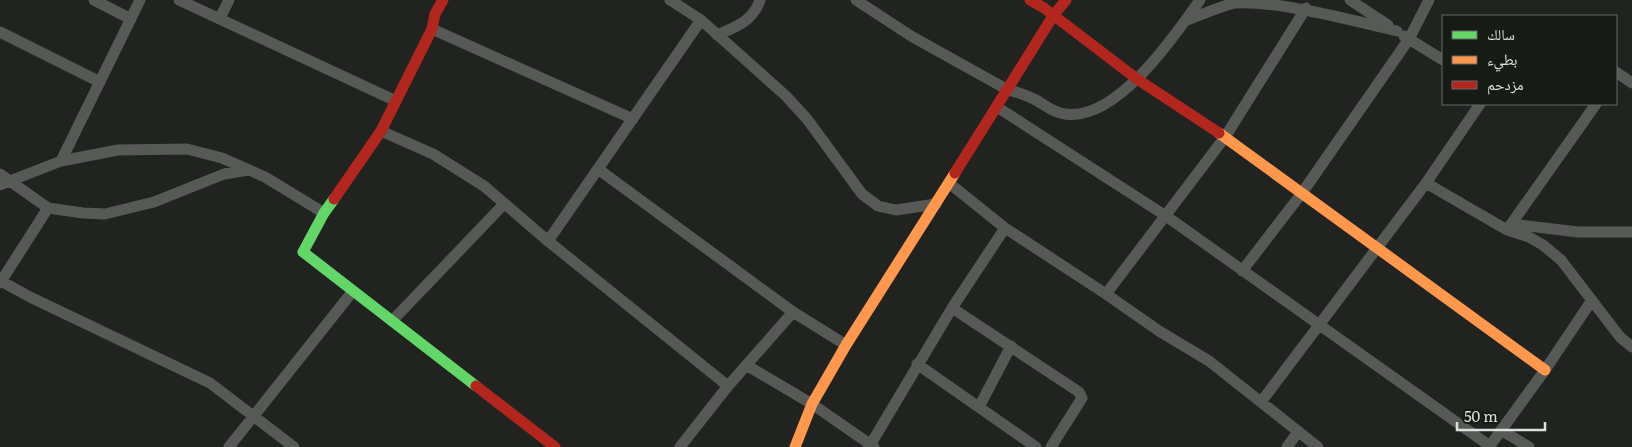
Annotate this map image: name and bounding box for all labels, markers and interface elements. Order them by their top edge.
legend [1442,15,1617,105]
text: سالك [1487,22,1515,45]
text: بطيء [1487,47,1517,72]
text: مزدحم [1487,72,1524,95]
scale bar [1457,400,1544,432]
text: 50 m [1464,404,1498,427]

